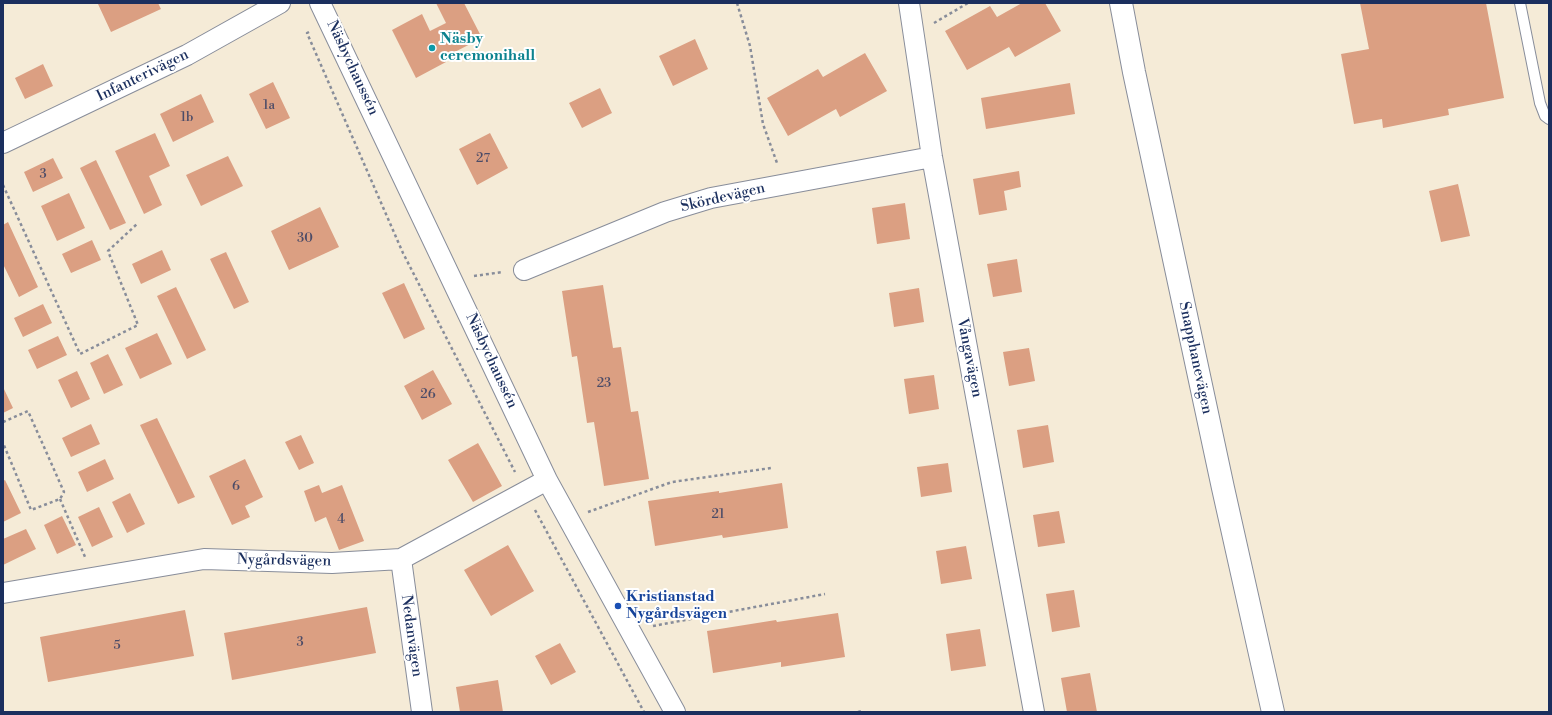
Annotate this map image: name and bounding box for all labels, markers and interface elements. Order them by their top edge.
street label: Näsbychaussén [322,18,382,118]
place label: Näsby ceremonihall [440,30,535,65]
marker: Näsby ceremonihall [427,43,437,53]
street label: Infanterivägen [94,46,192,106]
house number: 1a [263,98,275,114]
house number: 1b [180,110,194,126]
house number: 27 [476,151,490,167]
house number: 3 [39,167,47,183]
street label: Skördevägen [679,180,767,216]
house number: 30 [297,231,313,247]
street label: Snapphanevägen [1174,300,1216,416]
street label: Näsbychaussén [461,311,521,411]
street label: Vångavägen [953,317,985,399]
house number: 23 [597,376,611,392]
house number: 26 [420,387,436,403]
house number: 6 [232,479,240,495]
house number: 21 [711,507,725,523]
house number: 4 [337,512,345,528]
street label: Nygårdsvägen [237,551,331,571]
place label: Kristianstad Nygårdsvägen [626,588,727,623]
street label: Nedanvägen [396,594,426,678]
marker: Kristianstad Nygårdsvägen [613,601,623,611]
house number: 3 [296,635,304,651]
house number: 5 [113,638,121,654]

